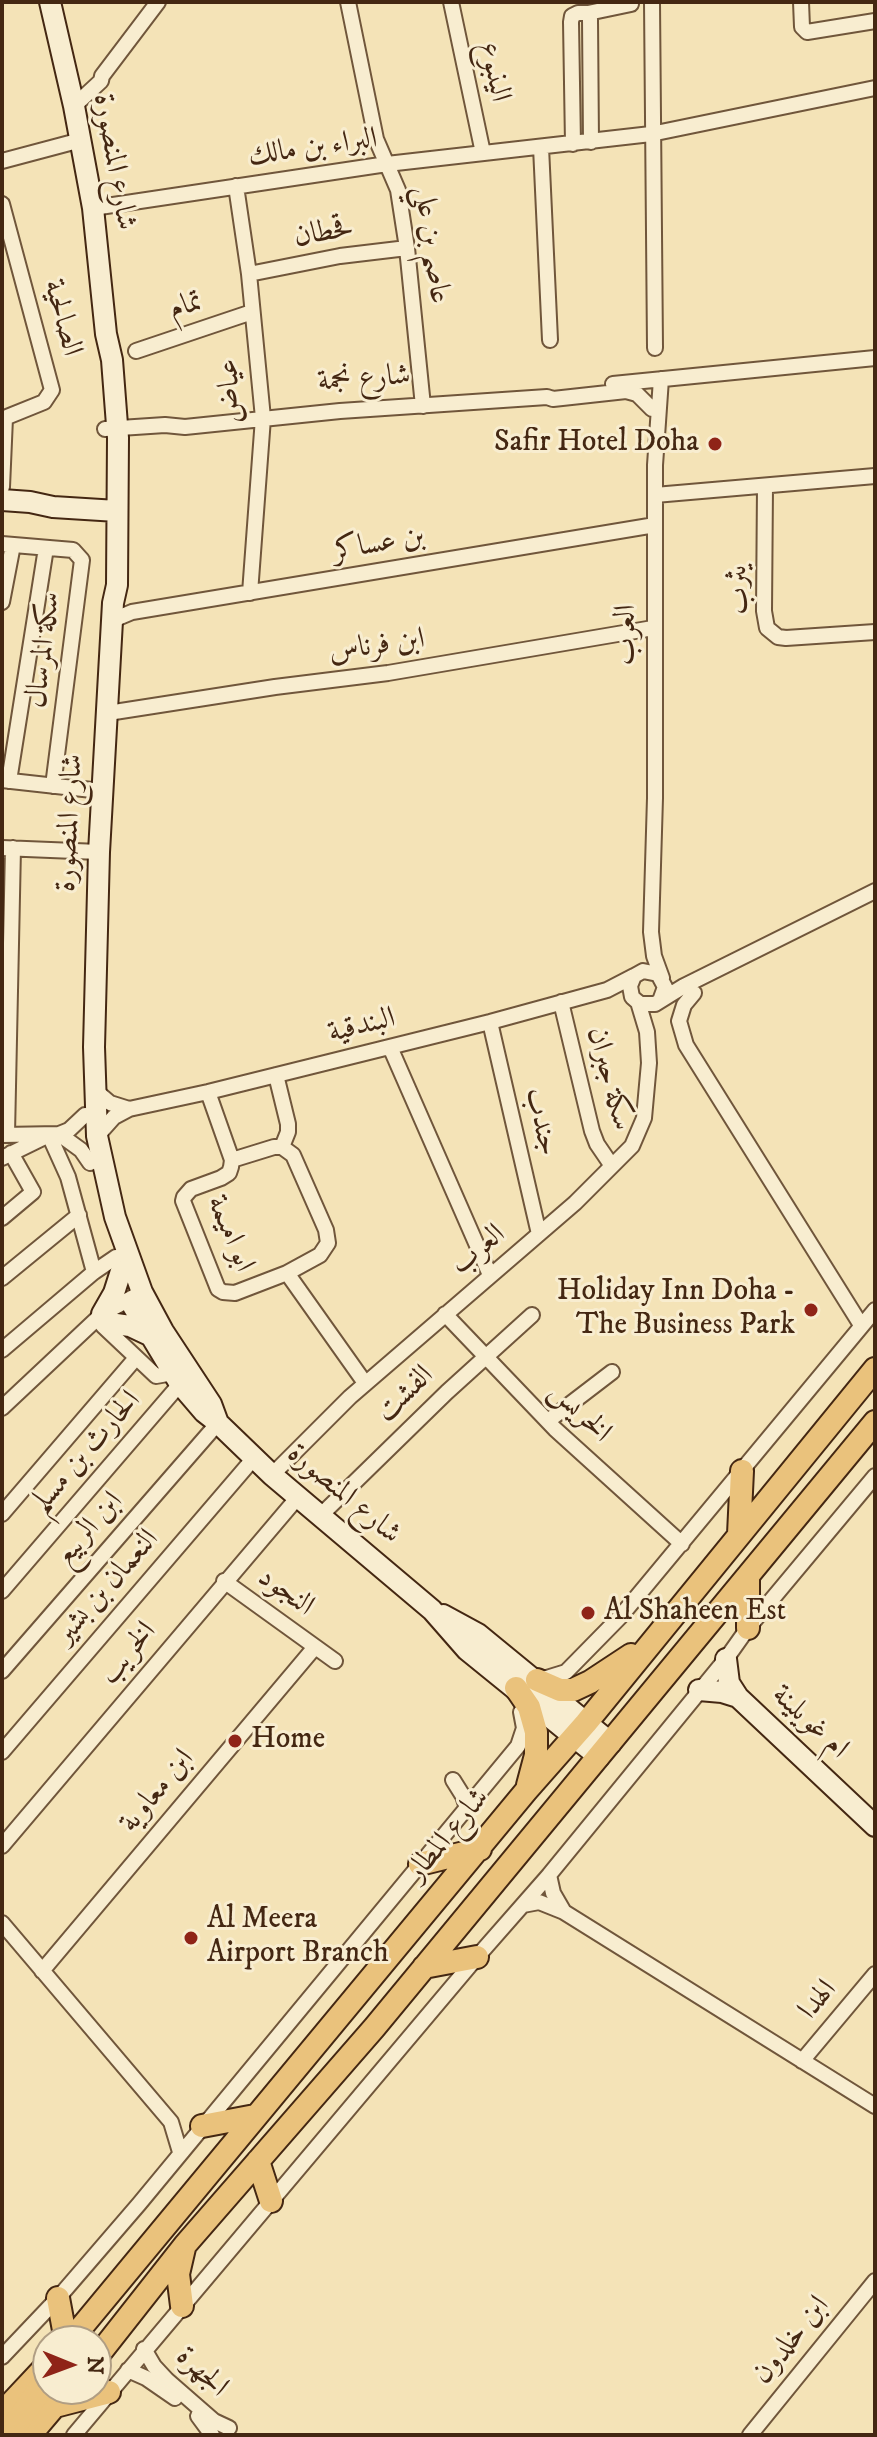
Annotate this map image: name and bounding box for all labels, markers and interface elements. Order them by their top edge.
street label: الينبوع [469,39,517,105]
street label: شارع المنصورة [83,91,143,233]
street label: البراء بن مالك [246,122,380,176]
street label: عاصم بن علي [404,184,456,306]
street label: قحطان [291,211,357,257]
street label: الصالحية [34,276,88,360]
street label: تمام [164,285,208,329]
street label: عياض [212,357,252,425]
street label: شارع نجمة [316,359,412,401]
place label: Safir Hotel Doha [494,426,699,462]
marker: Safir Hotel Doha [706,435,724,453]
street label: بن عساكر [330,519,428,571]
street label: يثرب [721,564,759,616]
street label: سكة المرسال [20,590,70,710]
street label: العرب [610,605,646,665]
street label: ابن فرناس [327,622,427,672]
street label: شارع المنصورة [49,753,93,893]
street label: البندقية [325,1001,399,1053]
street label: سكة جبران [577,1023,639,1135]
street label: جندب [515,1084,565,1160]
street label: ابو اميمة [197,1190,261,1278]
street label: العرب [444,1218,514,1284]
place label: Holiday Inn Doha - The Business Park [557,1275,795,1346]
marker: Holiday Inn Doha - The Business Park [802,1301,820,1319]
street label: الفشت [370,1359,442,1431]
street label: الخريس [540,1374,618,1452]
street label: الحارث بن مسلم [24,1384,150,1522]
street label: شارع المنصورة [279,1437,407,1553]
street label: ابن الربيع [48,1485,132,1575]
street label: النعمان بن بشير [48,1523,168,1653]
street label: النجود [250,1560,320,1626]
place label: Al Shaheen Est [604,1595,786,1631]
marker: Al Shaheen Est [579,1604,597,1622]
street label: الخريب [93,1616,165,1692]
street label: ام غويلينة [763,1678,855,1768]
place label: Home [251,1723,325,1759]
marker: Home [226,1732,244,1750]
street label: ابن معاوية [113,1743,203,1841]
street label: شارع المطار [400,1782,498,1890]
place label: Al Meera Airport Branch [207,1903,389,1974]
marker: Al Meera Airport Branch [182,1929,200,1947]
street label: الهدا [792,1974,846,2028]
street label: ابن خلدون [746,2290,838,2392]
north arrow [32,2325,112,2405]
street label: الجهرة [167,2340,235,2406]
text: N [81,2356,108,2375]

